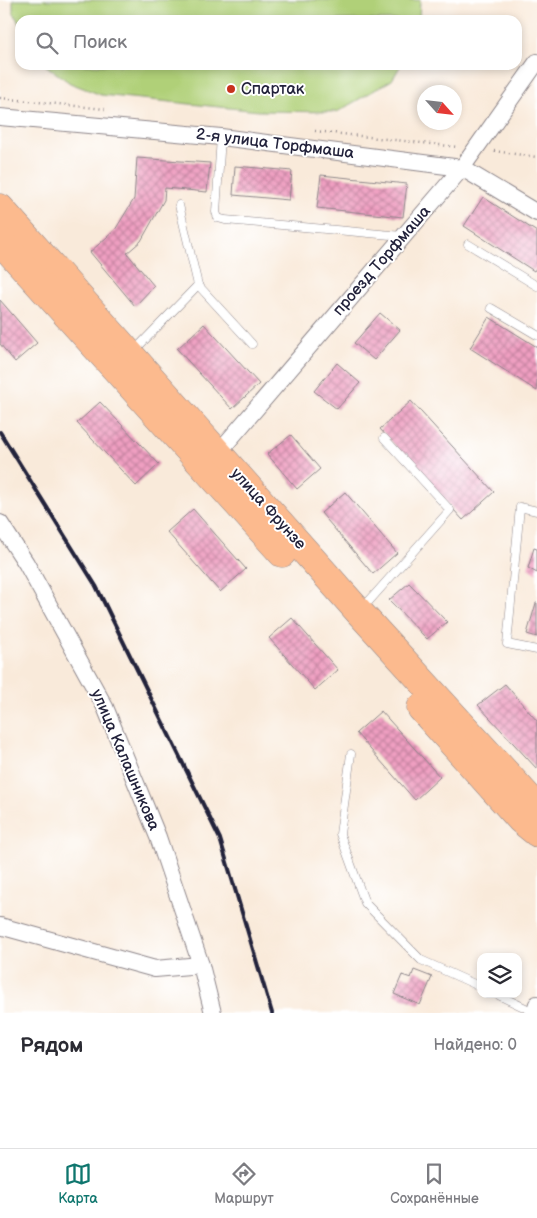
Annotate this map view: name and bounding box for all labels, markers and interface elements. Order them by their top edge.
search box [15,15,522,70]
icon: search [33,29,61,57]
text: Поиск [73,31,127,54]
place label: Спартак [241,80,305,99]
marker: Спартак [225,83,237,95]
north arrow [417,85,462,130]
street label: 2-я улица Торфмаша [195,125,356,163]
street label: проезд Торфмаша [329,202,435,320]
street label: улица Фрунзе [226,464,310,554]
street label: улица Калашникова [87,686,164,834]
map controls [477,953,522,998]
button: layers [477,953,522,998]
text: Рядом [20,1033,83,1058]
text: Найдено: 0 [434,1036,517,1055]
tab: Карта [58,1160,98,1207]
tab: Маршрут [214,1160,274,1207]
tab: Сохранённые [390,1160,479,1207]

